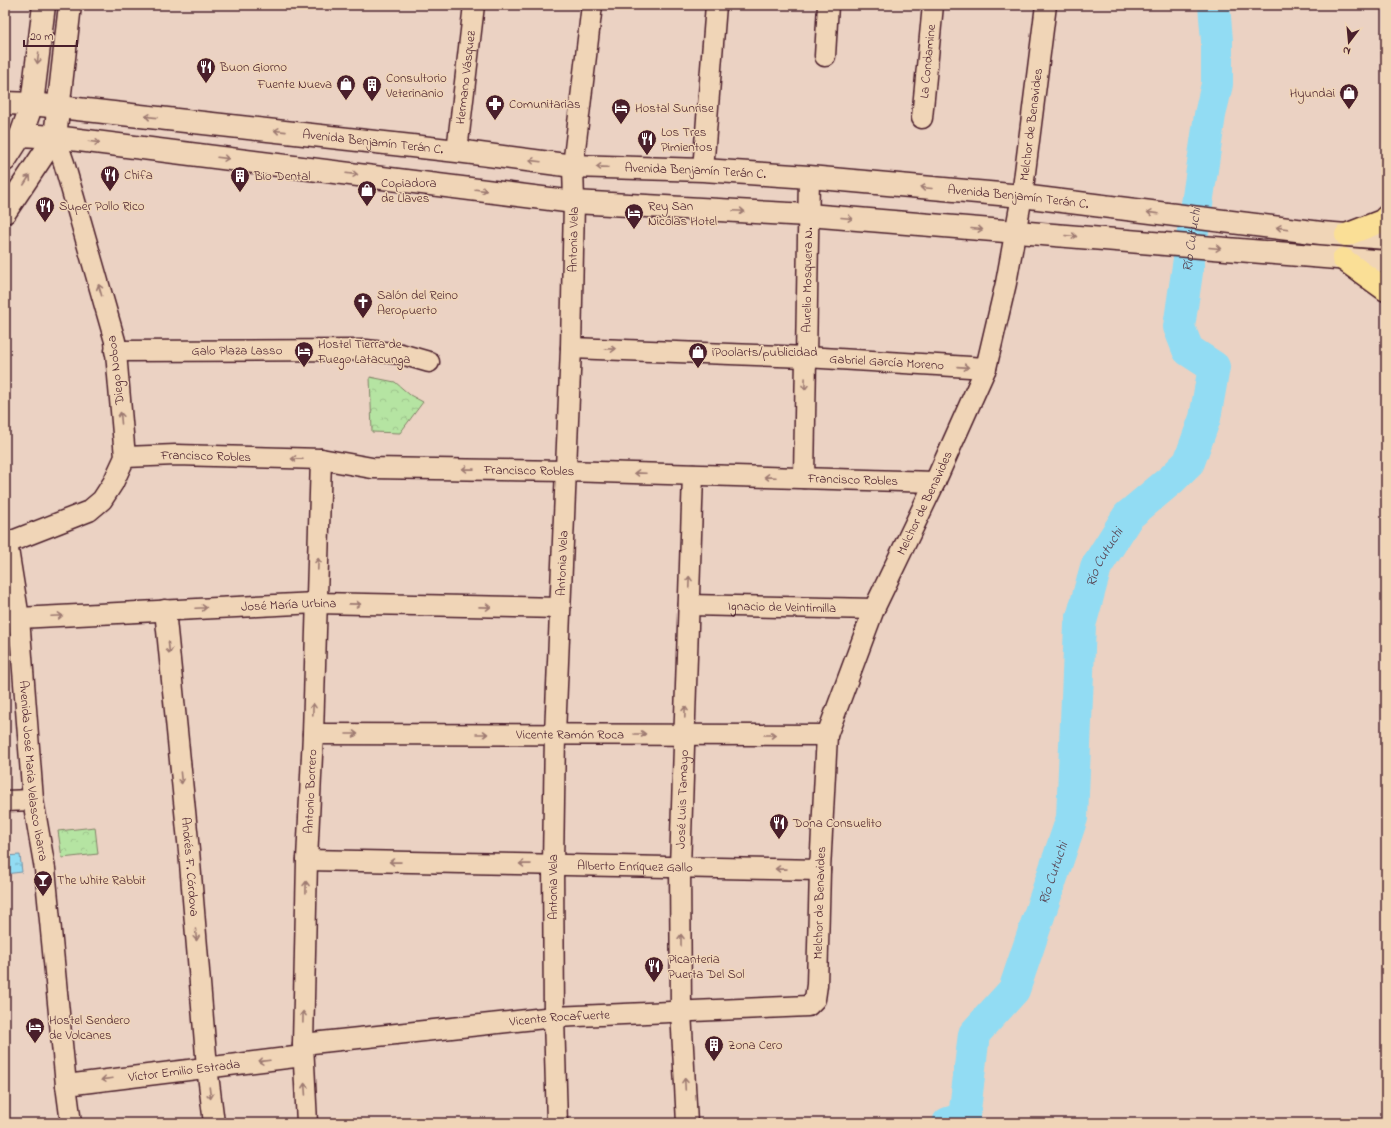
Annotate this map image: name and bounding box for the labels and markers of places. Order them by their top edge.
restaurant icon: Buon Giorno [195,56,217,84]
place label: Buon Giorno [219,58,287,77]
place label: Consultorio Veterinanio [385,69,447,103]
shop icon: Fuente Nueva [335,73,357,101]
building icon: Consultorio Veterinanio [361,74,383,102]
place label: Fuente Nueva [256,75,332,94]
shop icon: Hyundai [1338,82,1360,110]
place label: Hyundai [1290,84,1335,104]
pharmacy icon: Comunitarias [484,93,506,121]
place label: Comunitarias [509,95,581,114]
hotel icon: Hostal Sunrise [610,97,632,125]
place label: Hostal Sunrise [635,99,714,118]
place label: Los Tres Pimientos [661,123,713,157]
restaurant icon: Los Tres Pimientos [636,128,658,156]
restaurant icon: Chifa [99,164,121,192]
building icon: Bio Dental [229,165,251,193]
place label: Chifa [124,166,153,185]
place label: Bio Dental [253,167,310,186]
place label: Copiadora de Llaves [381,174,436,208]
shop icon: Copiadora de Llaves [356,179,378,207]
restaurant icon: Super Pollo Rico [34,195,56,223]
place label: Super Pollo Rico [59,197,145,216]
place label: Rey San Nicolas Hotel [648,197,717,231]
hotel icon: Rey San Nicolas Hotel [623,202,645,230]
place label: Salón del Reino Aeropuerto [377,286,458,320]
church icon: Salón del Reino Aeropuerto [352,291,374,319]
place label: Hostel Tierra de Fuego Latacunga [317,335,410,370]
hotel icon: Hostel Tierra de Fuego Latacunga [293,340,315,368]
shop icon: iPoolarts/publicidad [687,341,709,369]
place label: iPoolarts/publicidad [712,343,818,362]
restaurant icon: Dona Consuelito [768,812,790,840]
place label: Dona Consuelito [792,814,882,833]
bar icon: The White Rabbit [32,869,54,897]
place label: The White Rabbit [57,871,147,890]
place label: Picanteria Puerta Del Sol [668,950,744,984]
restaurant icon: Picanteria Puerta Del Sol [643,955,665,983]
place label: Hostel Sendero de Volcanes [49,1011,130,1045]
hotel icon: Hostel Sendero de Volcanes [24,1016,46,1044]
building icon: Zona Cero [703,1034,725,1062]
place label: Zona Cero [728,1036,783,1055]

